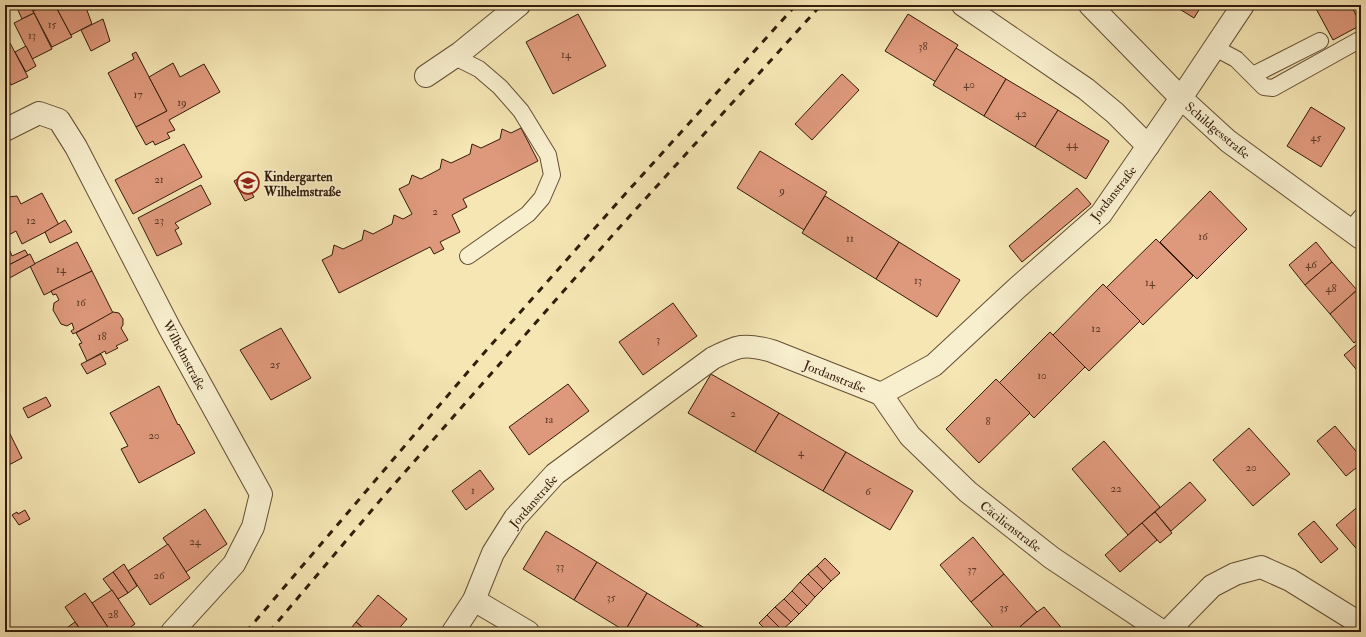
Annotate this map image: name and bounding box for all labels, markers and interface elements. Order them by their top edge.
house number: 15 [48,18,57,31]
house number: 13 [28,29,36,42]
house number: 38 [918,40,928,53]
house number: 14 [561,48,572,61]
house number: 40 [963,78,975,91]
house number: 17 [134,88,142,101]
house number: 19 [177,96,187,109]
street label: Schildgesstraße [1182,99,1254,163]
house number: 42 [1015,107,1027,120]
house number: 45 [1311,131,1322,144]
house number: 44 [1066,138,1079,151]
street label: Jordanstraße [1087,162,1141,225]
place label: Kindergarten Wilhelmstraße [263,169,342,200]
school or university icon: Kindergarten Wilhelmstraße [235,170,261,196]
house number: 21 [154,173,164,186]
house number: 9 [778,184,785,197]
house number: 2 [432,205,438,218]
house number: 12 [26,214,36,227]
house number: 23 [154,214,164,227]
house number: 16 [1198,230,1209,243]
house number: 11 [846,232,854,245]
house number: 46 [1305,258,1318,271]
house number: 14 [56,263,67,276]
house number: 13 [914,274,922,287]
house number: 14 [1145,276,1156,289]
house number: 48 [1325,282,1337,295]
house number: 16 [76,296,87,309]
street label: Wilhelmstraße [159,317,210,394]
house number: 12 [1091,322,1101,335]
house number: 18 [97,330,107,343]
house number: 3 [656,333,660,346]
street label: Jordanstraße [800,357,869,397]
house number: 25 [270,358,280,371]
house number: 10 [1037,369,1047,382]
house number: 2 [730,407,736,420]
house number: 1a [545,413,554,426]
house number: 8 [985,415,991,428]
house number: 20 [148,429,160,442]
house number: 4 [798,446,805,459]
house number: 20 [1245,461,1257,474]
street label: Jordanstraße [505,471,562,532]
house number: 22 [1110,482,1122,495]
house number: 1 [471,484,475,497]
house number: 6 [865,485,872,498]
street label: Cäcilienstraße [976,498,1045,556]
house number: 24 [189,535,202,548]
house number: 33 [556,560,564,573]
house number: 37 [967,563,977,576]
house number: 26 [153,569,166,582]
house number: 35 [606,591,616,604]
house number: 35 [999,601,1009,614]
house number: 28 [108,608,118,621]

